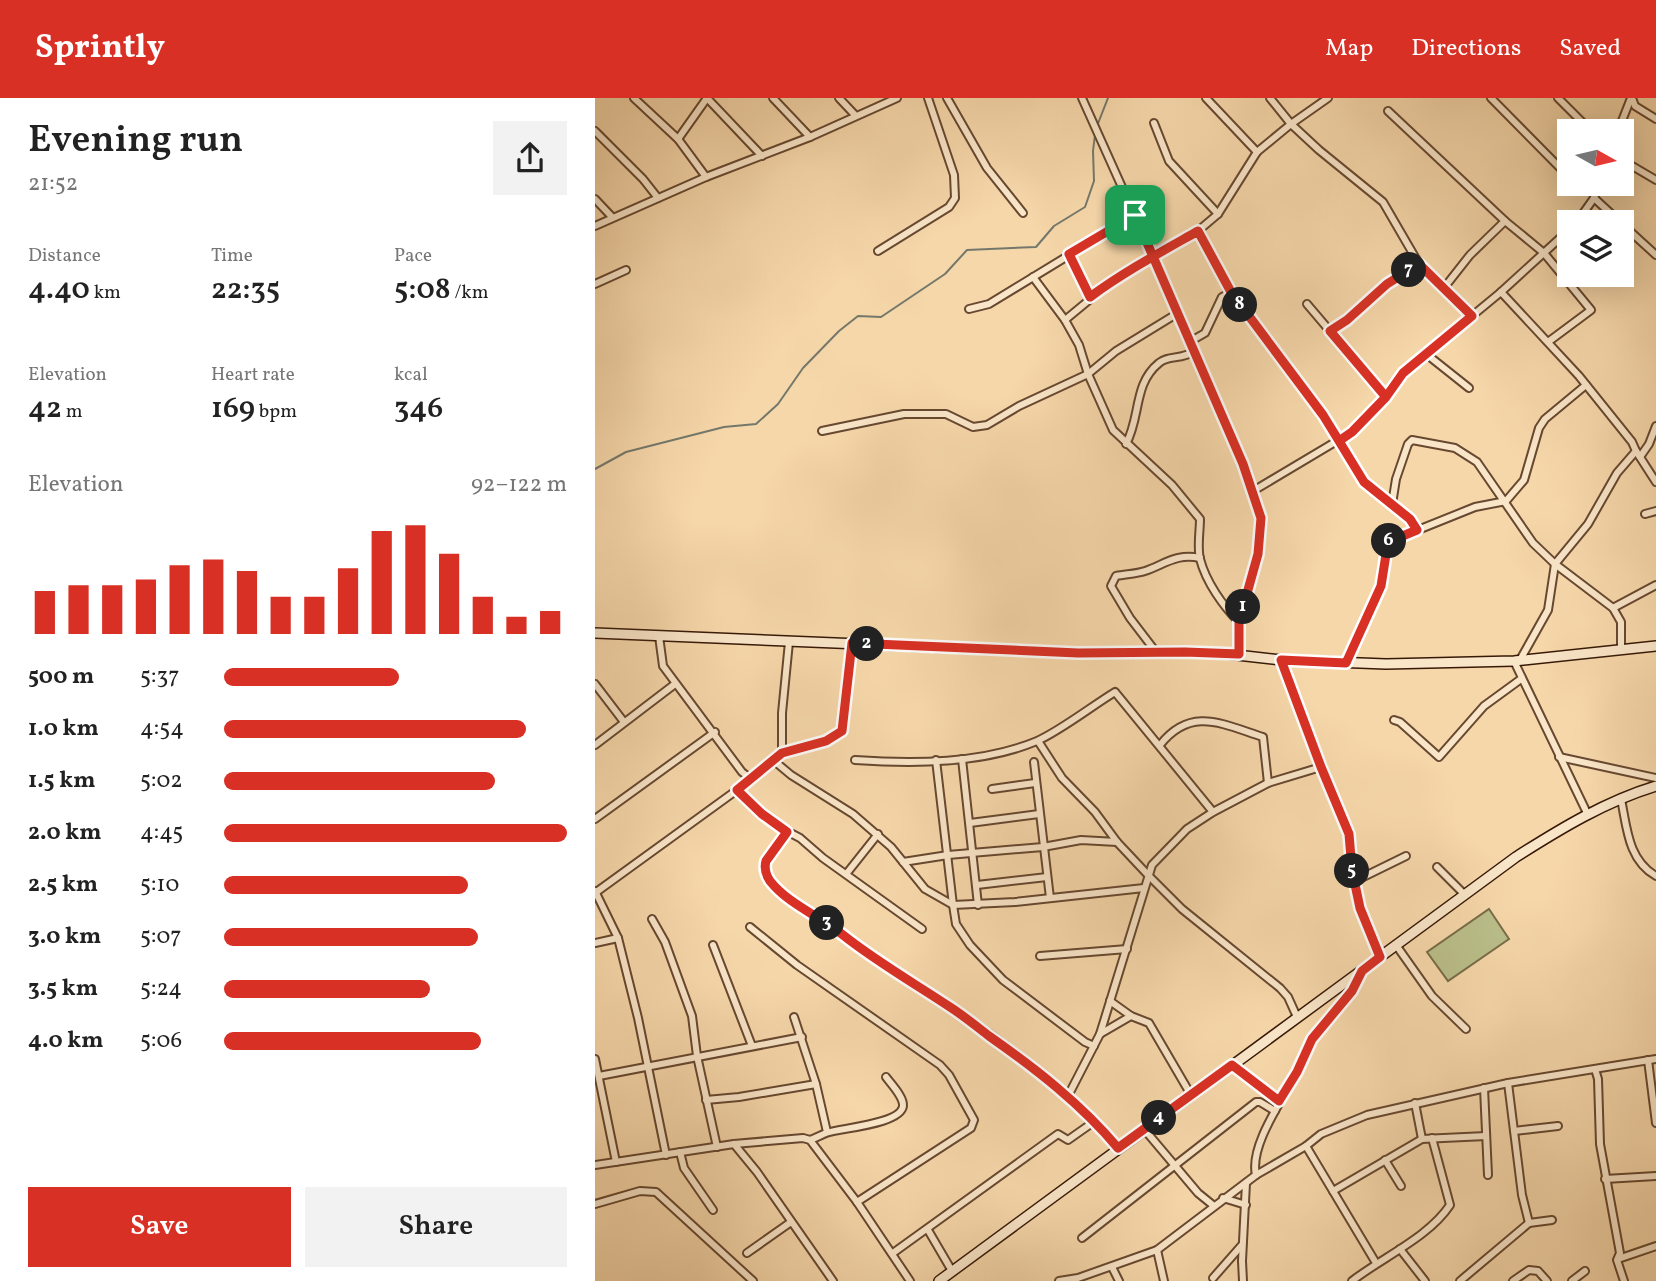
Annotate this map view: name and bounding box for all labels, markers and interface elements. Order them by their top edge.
text: Sprintly [35,26,165,72]
text: Map [1325,32,1373,66]
text: Directions [1411,32,1521,66]
text: Saved [1559,32,1621,66]
text: Evening run [28,115,243,168]
north arrow [1557,119,1635,196]
map controls [1557,119,1634,287]
button: share [493,121,567,195]
text: 21:52 [28,168,78,200]
pin [1105,185,1165,245]
icon: arrive [1116,196,1154,234]
button: layers [1557,210,1634,287]
text: Distance [28,243,101,269]
text: Time [211,243,253,269]
text: Pace [394,243,432,269]
pin: 7 [1391,252,1427,288]
text: 7 [1404,256,1413,282]
text: 4.40 [28,269,90,311]
text: 22:35 [211,269,280,311]
text: 5:08 [394,269,451,311]
text: km [90,280,121,306]
text: /km [451,280,489,306]
pin: 8 [1223,288,1257,322]
text: 8 [1234,291,1245,317]
text: Elevation [28,362,107,388]
text: Heart rate [211,362,295,388]
text: kcal [394,362,428,388]
text: 42 [28,388,62,430]
text: 169 [211,388,255,430]
text: 346 [394,388,443,430]
text: m [62,399,83,425]
text: bpm [255,399,297,425]
text: Elevation [28,469,124,501]
text: 92–122 m [471,469,567,501]
pin: 6 [1371,524,1407,558]
text: 6 [1383,527,1394,553]
pin: 1 [1225,589,1261,624]
text: 1 [1239,593,1246,619]
pin: 2 [849,626,885,662]
text: 2 [862,630,871,656]
text: 500 m [28,661,94,693]
text: 5:37 [140,661,179,693]
text: 1.0 km [28,713,99,745]
text: 4:54 [140,713,184,745]
text: 1.5 km [28,765,95,797]
text: 5:02 [140,765,183,797]
text: 2.0 km [28,817,101,849]
text: 4:45 [140,817,183,849]
pin: 5 [1335,854,1369,888]
text: 5 [1347,857,1356,883]
text: 2.5 km [28,869,98,901]
text: 5:10 [140,869,179,901]
pin: 3 [810,906,845,940]
text: 3 [822,909,831,935]
text: 3.0 km [28,921,101,953]
text: 5:07 [140,921,181,953]
text: 3.5 km [28,973,98,1005]
text: 5:24 [140,973,182,1005]
text: 4.0 km [28,1025,103,1057]
text: 5:06 [140,1025,182,1057]
pin: 4 [1141,1100,1177,1136]
text: 4 [1153,1104,1164,1130]
button: Save [28,1187,291,1267]
button: Share [305,1187,567,1267]

